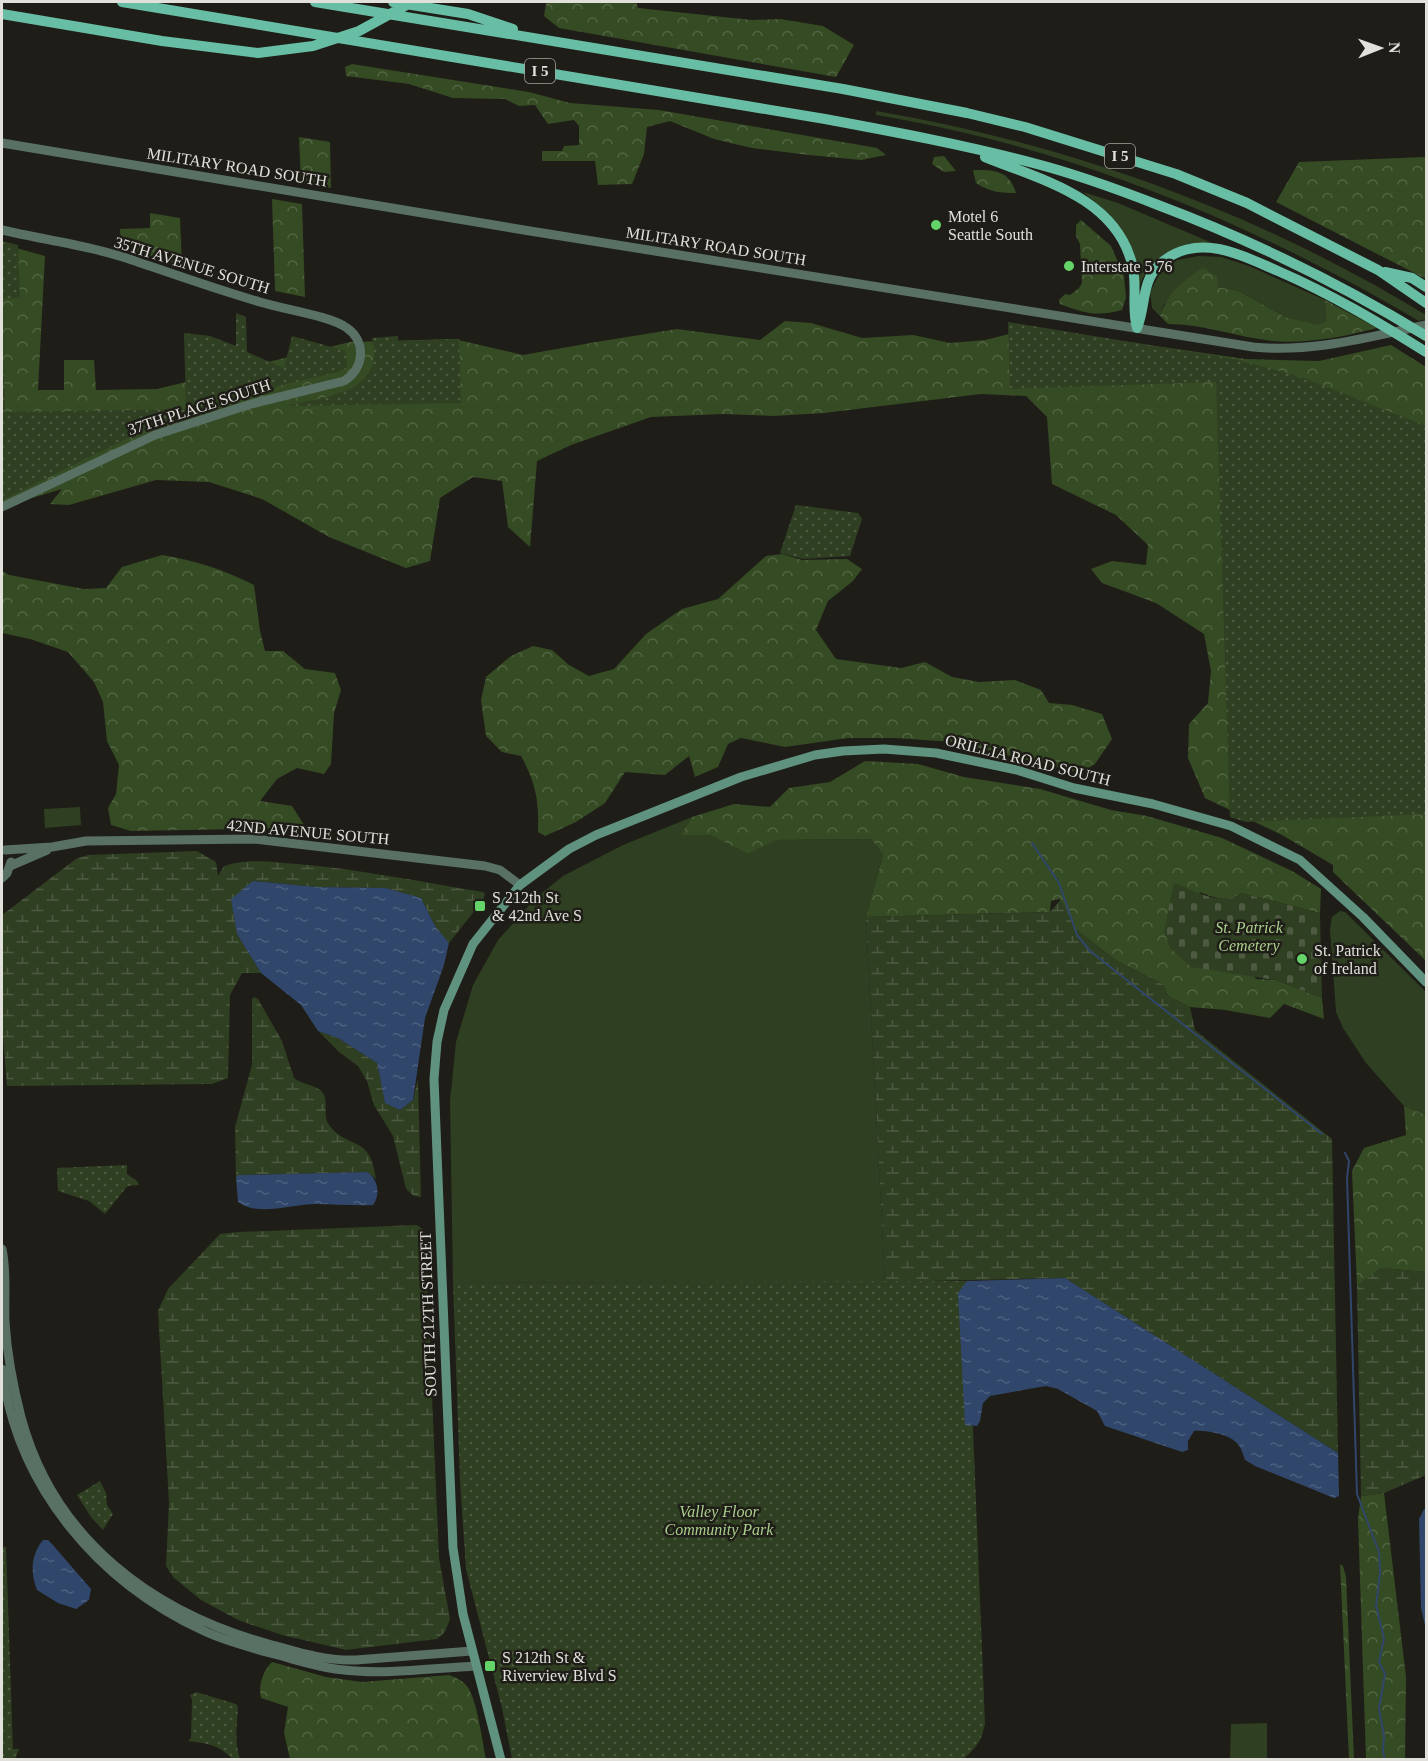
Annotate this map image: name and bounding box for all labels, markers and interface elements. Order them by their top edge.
north arrow [1350,18,1410,78]
text: N [1386,42,1403,54]
road number: I 5 [525,59,555,83]
street label: MILITARY ROAD SOUTH [146,144,329,190]
road number: I 5 [1105,144,1135,168]
place label: Motel 6 Seattle South [948,208,1033,243]
marker: Motel 6 Seattle South [929,218,943,232]
street label: MILITARY ROAD SOUTH [625,223,808,269]
street label: 35TH AVENUE SOUTH [112,233,272,297]
place label: Interstate 5 76 [1081,258,1173,275]
marker: Interstate 5 76 [1062,259,1076,273]
street label: 37TH PLACE SOUTH [125,376,273,438]
street label: ORILLIA ROAD SOUTH [944,731,1113,789]
street label: 42ND AVENUE SOUTH [226,816,391,848]
place label: S 212th St & 42nd Ave S [492,889,582,924]
marker: S 212th St & 42nd Ave S [473,899,487,913]
park label: St. Patrick Cemetery [1215,919,1284,955]
place label: St. Patrick of Ireland [1314,942,1381,977]
marker: St. Patrick of Ireland [1295,952,1309,966]
street label: SOUTH 212TH STREET [417,1231,439,1397]
park label: Valley Floor Community Park [665,1503,774,1539]
place label: S 212th St & Riverview Blvd S [502,1649,617,1684]
marker: S 212th St & Riverview Blvd S [483,1659,497,1673]

